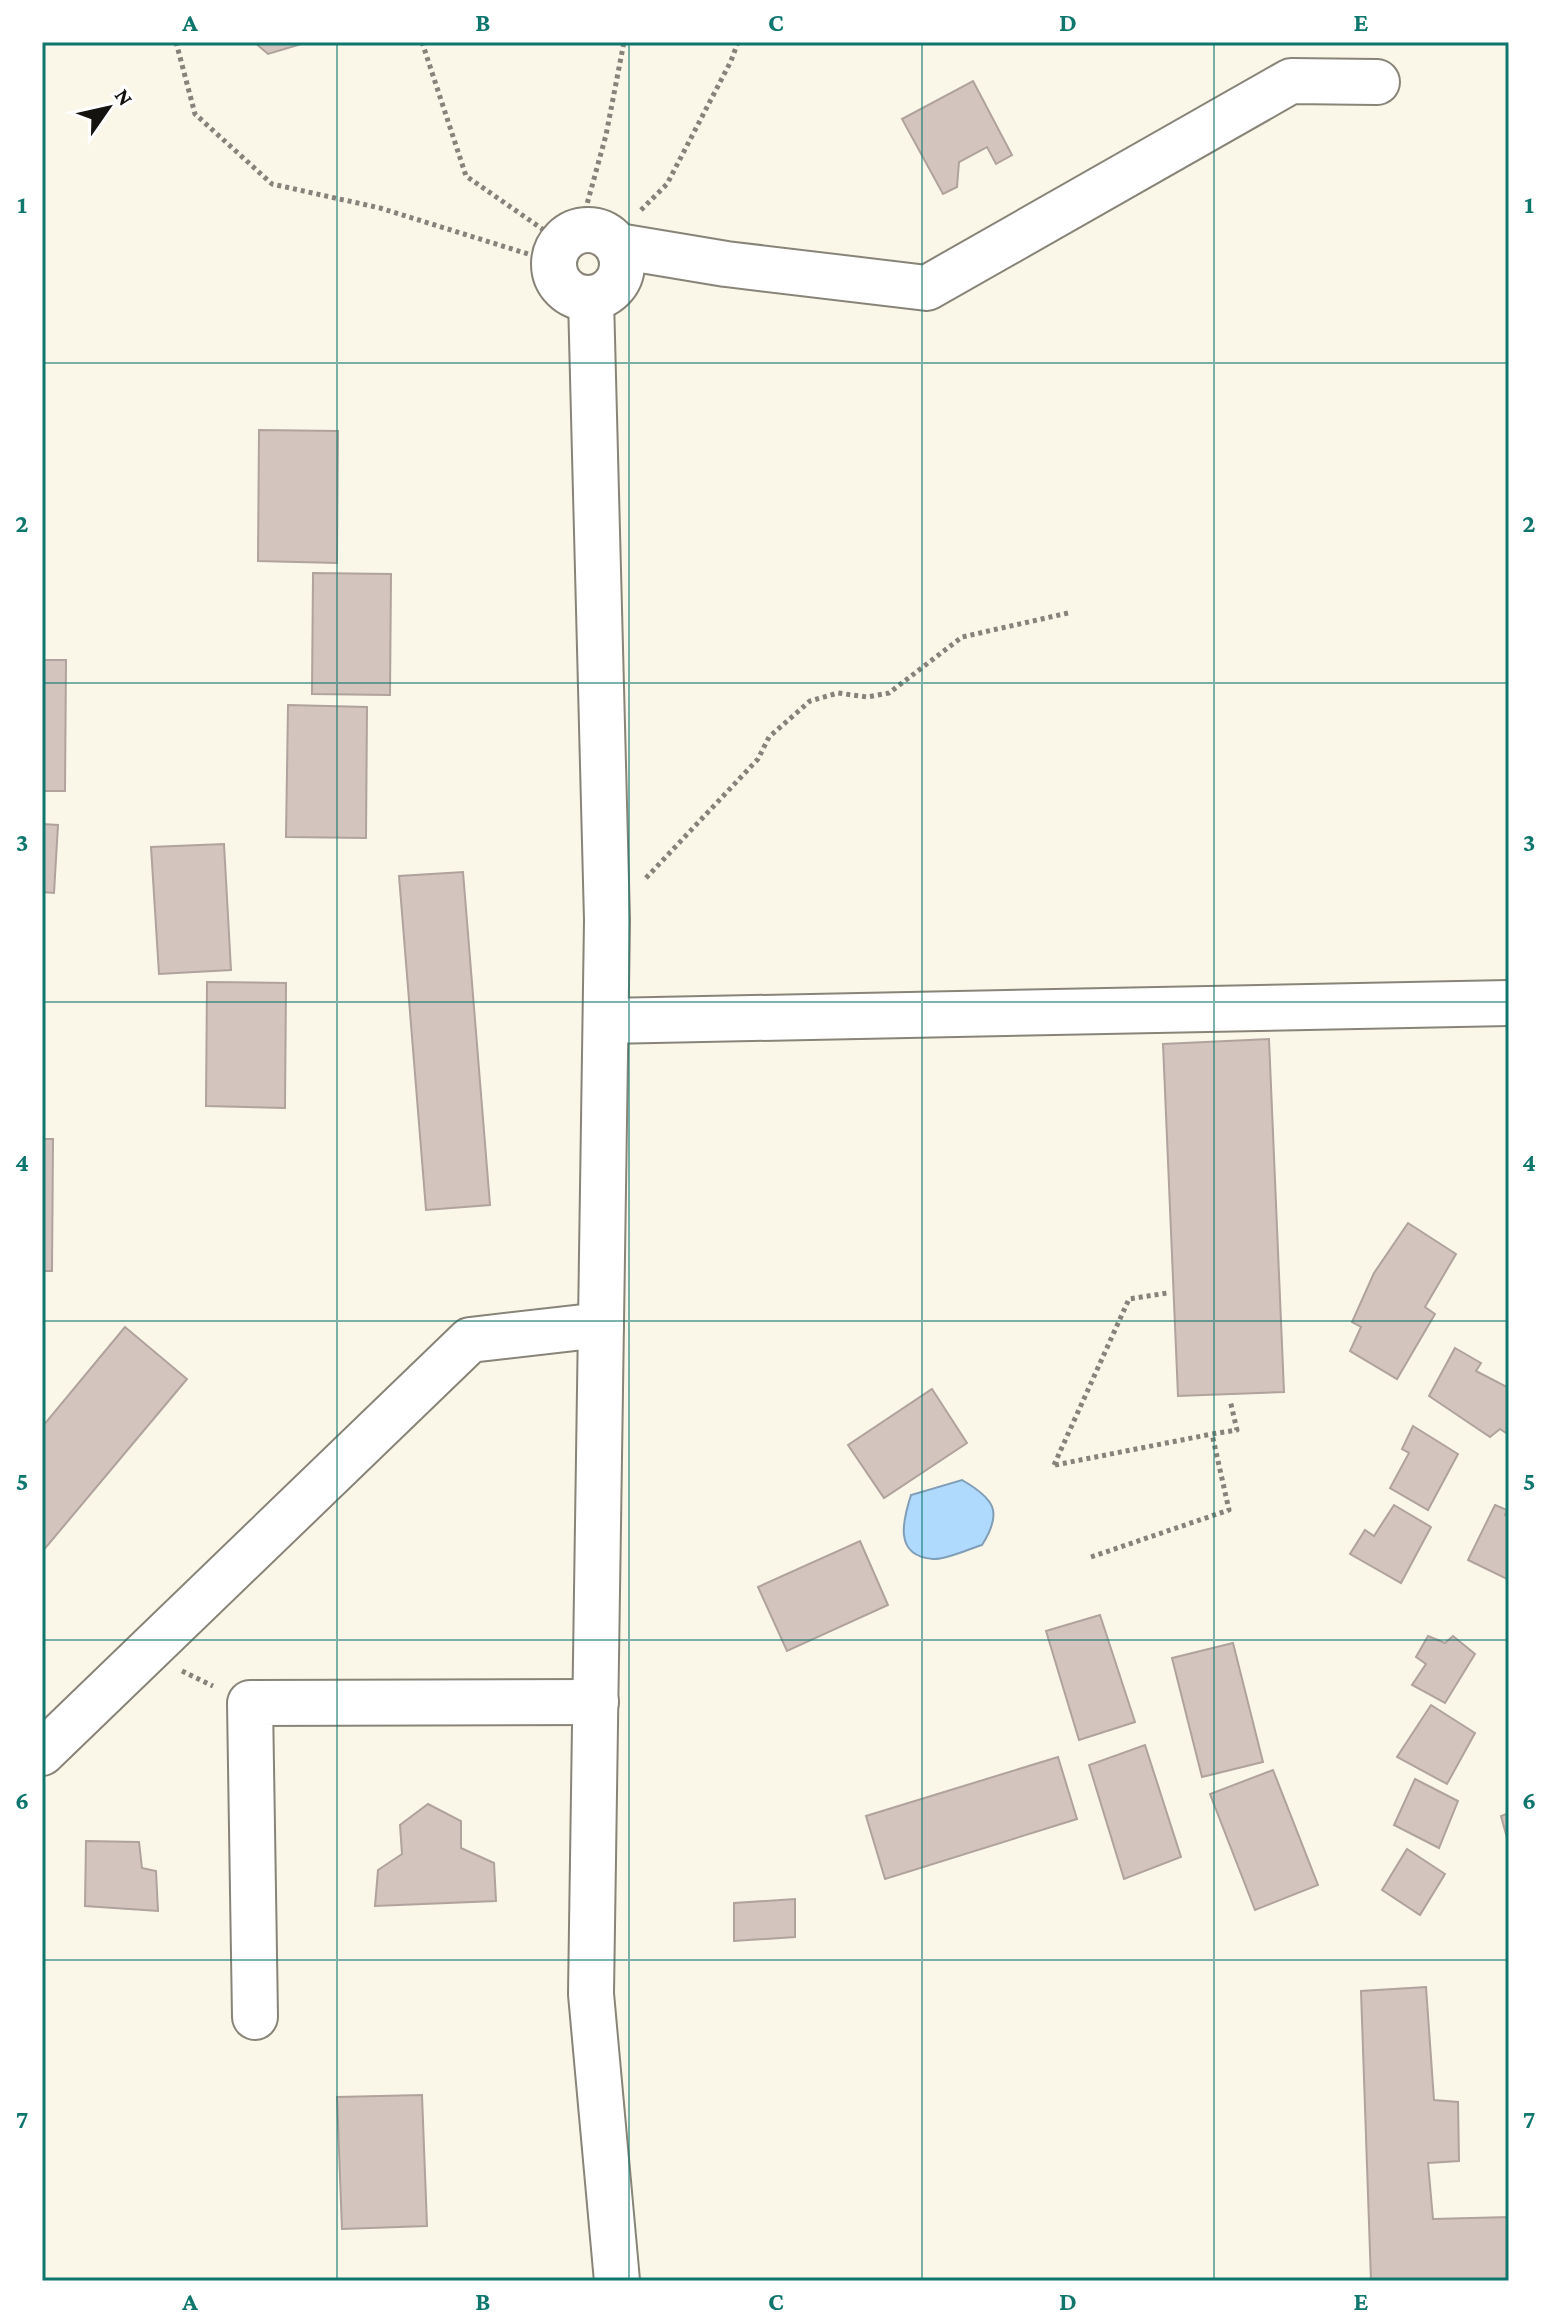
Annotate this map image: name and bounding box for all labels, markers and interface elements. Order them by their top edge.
text: A [181,8,198,37]
text: B [475,8,491,37]
text: C [768,8,784,37]
text: D [1059,8,1077,37]
text: E [1354,8,1369,37]
north arrow [68,68,148,148]
text: N [110,84,139,110]
text: 1 [17,190,27,219]
text: 1 [1524,190,1534,219]
text: 2 [15,509,29,538]
text: 2 [1522,509,1536,538]
text: 3 [16,828,28,857]
text: 3 [1523,828,1535,857]
text: 4 [15,1148,29,1177]
text: 4 [1522,1148,1536,1177]
text: 5 [16,1467,28,1496]
text: 5 [1523,1467,1535,1496]
text: 6 [15,1786,29,1815]
text: 6 [1522,1786,1536,1815]
text: 7 [16,2105,28,2134]
text: 7 [1523,2105,1535,2134]
text: A [181,2287,198,2316]
text: B [475,2287,491,2316]
text: C [768,2287,784,2316]
text: D [1059,2287,1077,2316]
text: E [1354,2287,1369,2316]

